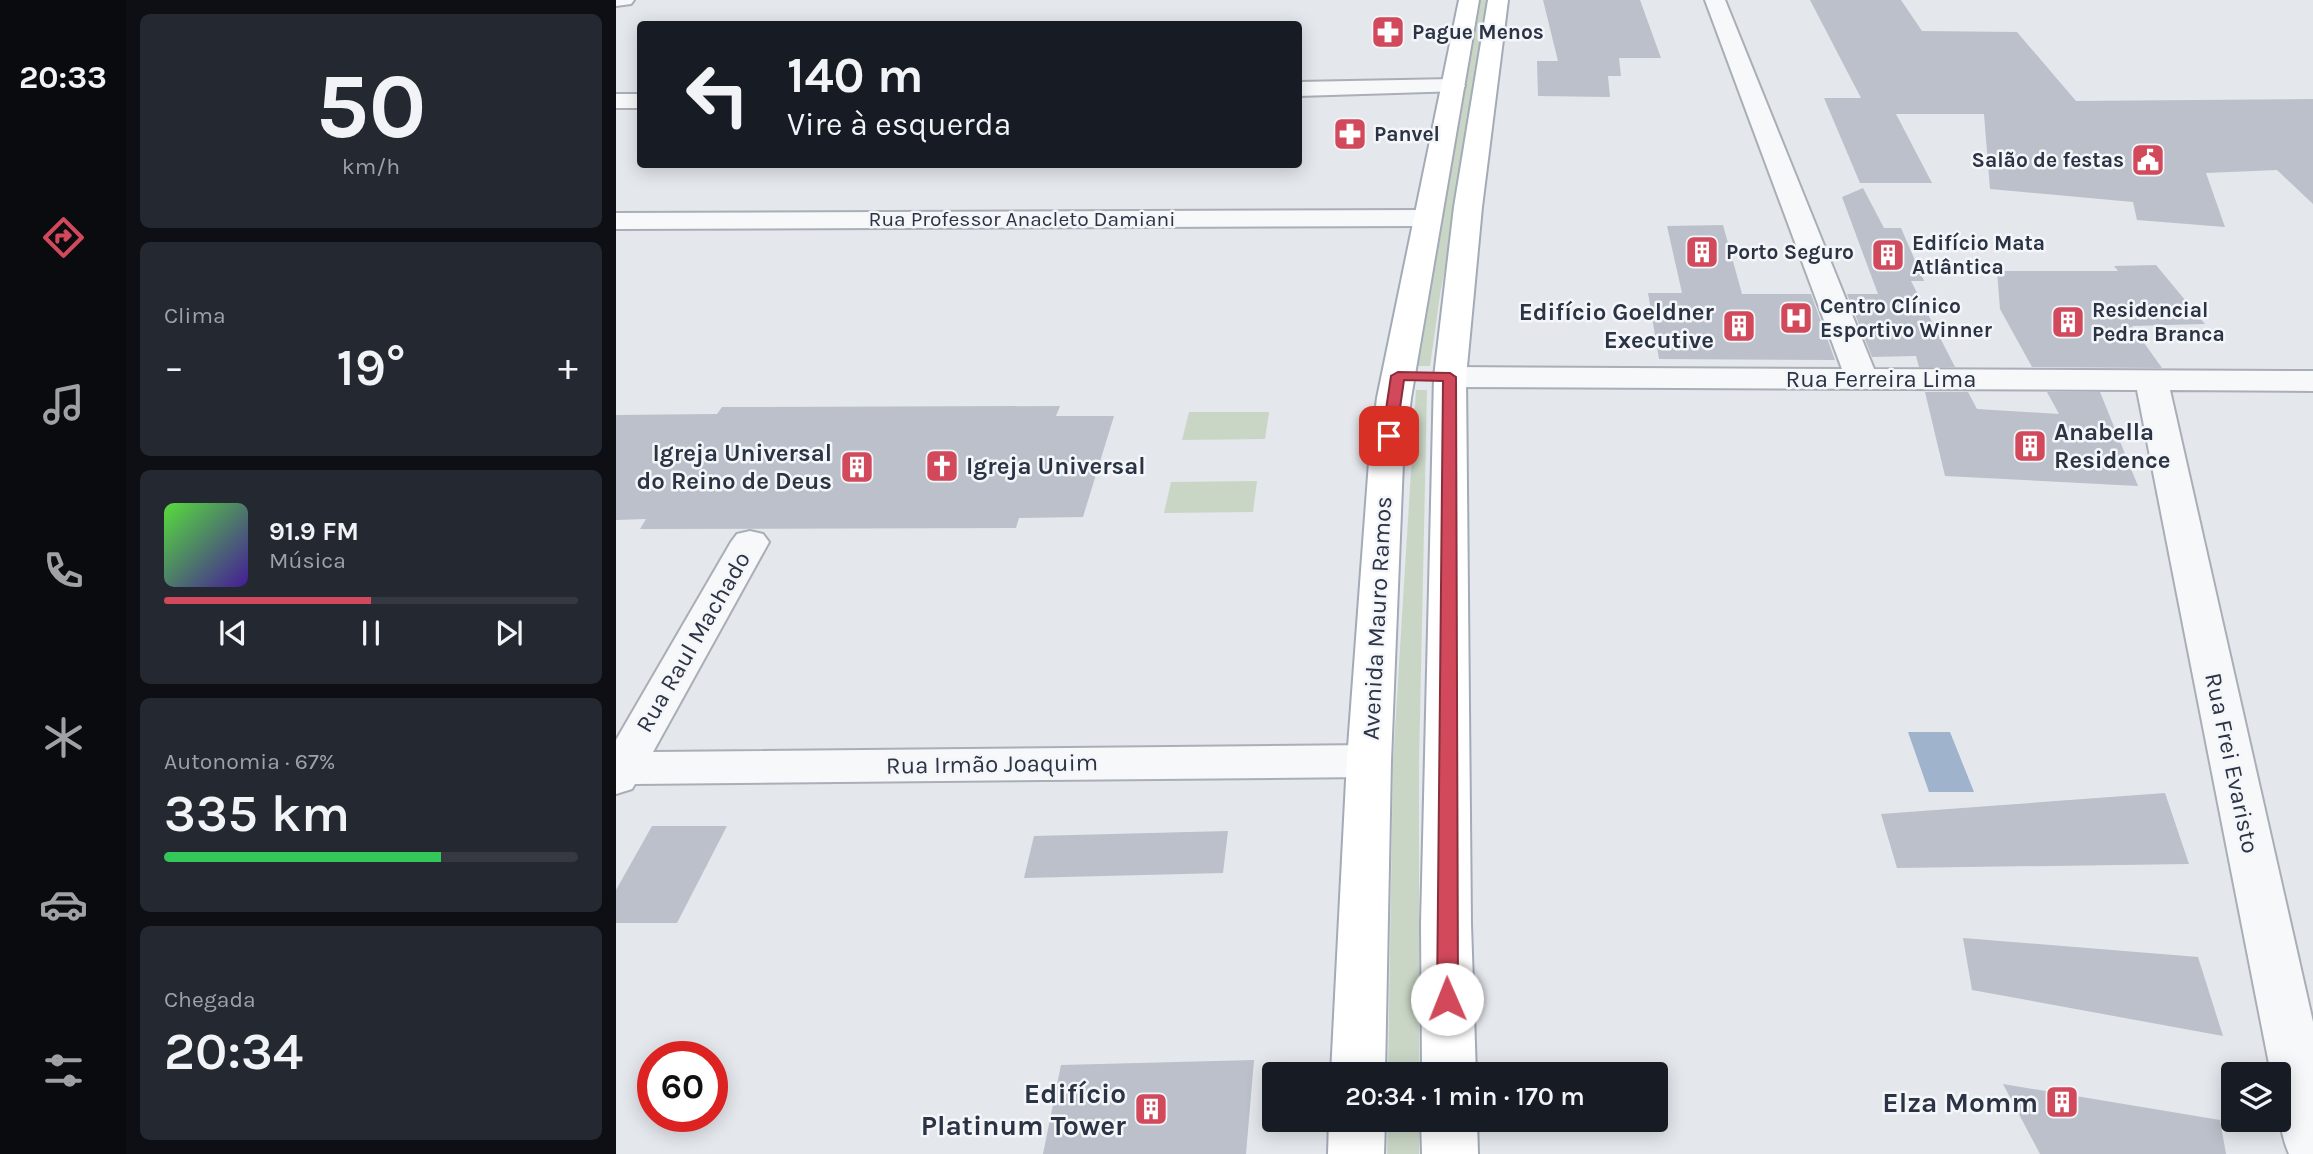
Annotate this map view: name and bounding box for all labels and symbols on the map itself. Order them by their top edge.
pharmacy icon: Pague Menos [1369,13,1407,51]
place label: Pague Menos [1412,20,1544,44]
pharmacy icon: Panvel [1331,115,1369,153]
place label: Panvel [1374,122,1440,146]
public building icon: Salão de festas [2129,141,2167,179]
place label: Salão de festas [1972,148,2124,172]
street label: Rua Professor Anacleto Damiani [869,207,1175,231]
place label: Edifício Mata Atlântica [1912,231,2045,279]
building icon: Porto Seguro [1683,233,1721,271]
building icon: Edifício Mata Atlântica [1869,236,1907,274]
place label: Porto Seguro [1726,240,1854,264]
place label: Centro Clínico Esportivo Winner [1820,294,1993,342]
place label: Edifício Goeldner Executive [1519,298,1715,354]
place label: Residencial Pedra Branca [2092,298,2225,346]
hospital icon: Centro Clínico Esportivo Winner [1777,299,1815,337]
building icon: Residencial Pedra Branca [2049,303,2087,341]
building icon: Edifício Goeldner Executive [1720,307,1758,345]
street label: Rua Ferreira Lima [1786,365,1976,393]
pin [1359,406,1419,466]
place label: Anabella Residence [2054,418,2171,474]
building icon: Anabella Residence [2011,427,2049,465]
place label: Igreja Universal do Reino de Deus [637,439,832,495]
church icon: Igreja Universal [923,447,961,485]
building icon: Igreja Universal do Reino de Deus [838,448,876,486]
place label: Igreja Universal [966,452,1146,480]
street label: Avenida Mauro Ramos [1357,495,1397,741]
street label: Rua Raul Machado [630,547,756,737]
street label: Rua Frei Evaristo [2199,670,2265,856]
street label: Rua Irmão Joaquim [886,748,1098,780]
position arrow [1410,962,1484,1036]
speed limit sign: 60 [637,1041,728,1132]
place label: Edifício Platinum Tower [921,1077,1126,1142]
building icon: Elza Momm [2043,1083,2081,1121]
place label: Elza Momm [1882,1086,2038,1119]
building icon: Edifício Platinum Tower [1132,1090,1170,1128]

